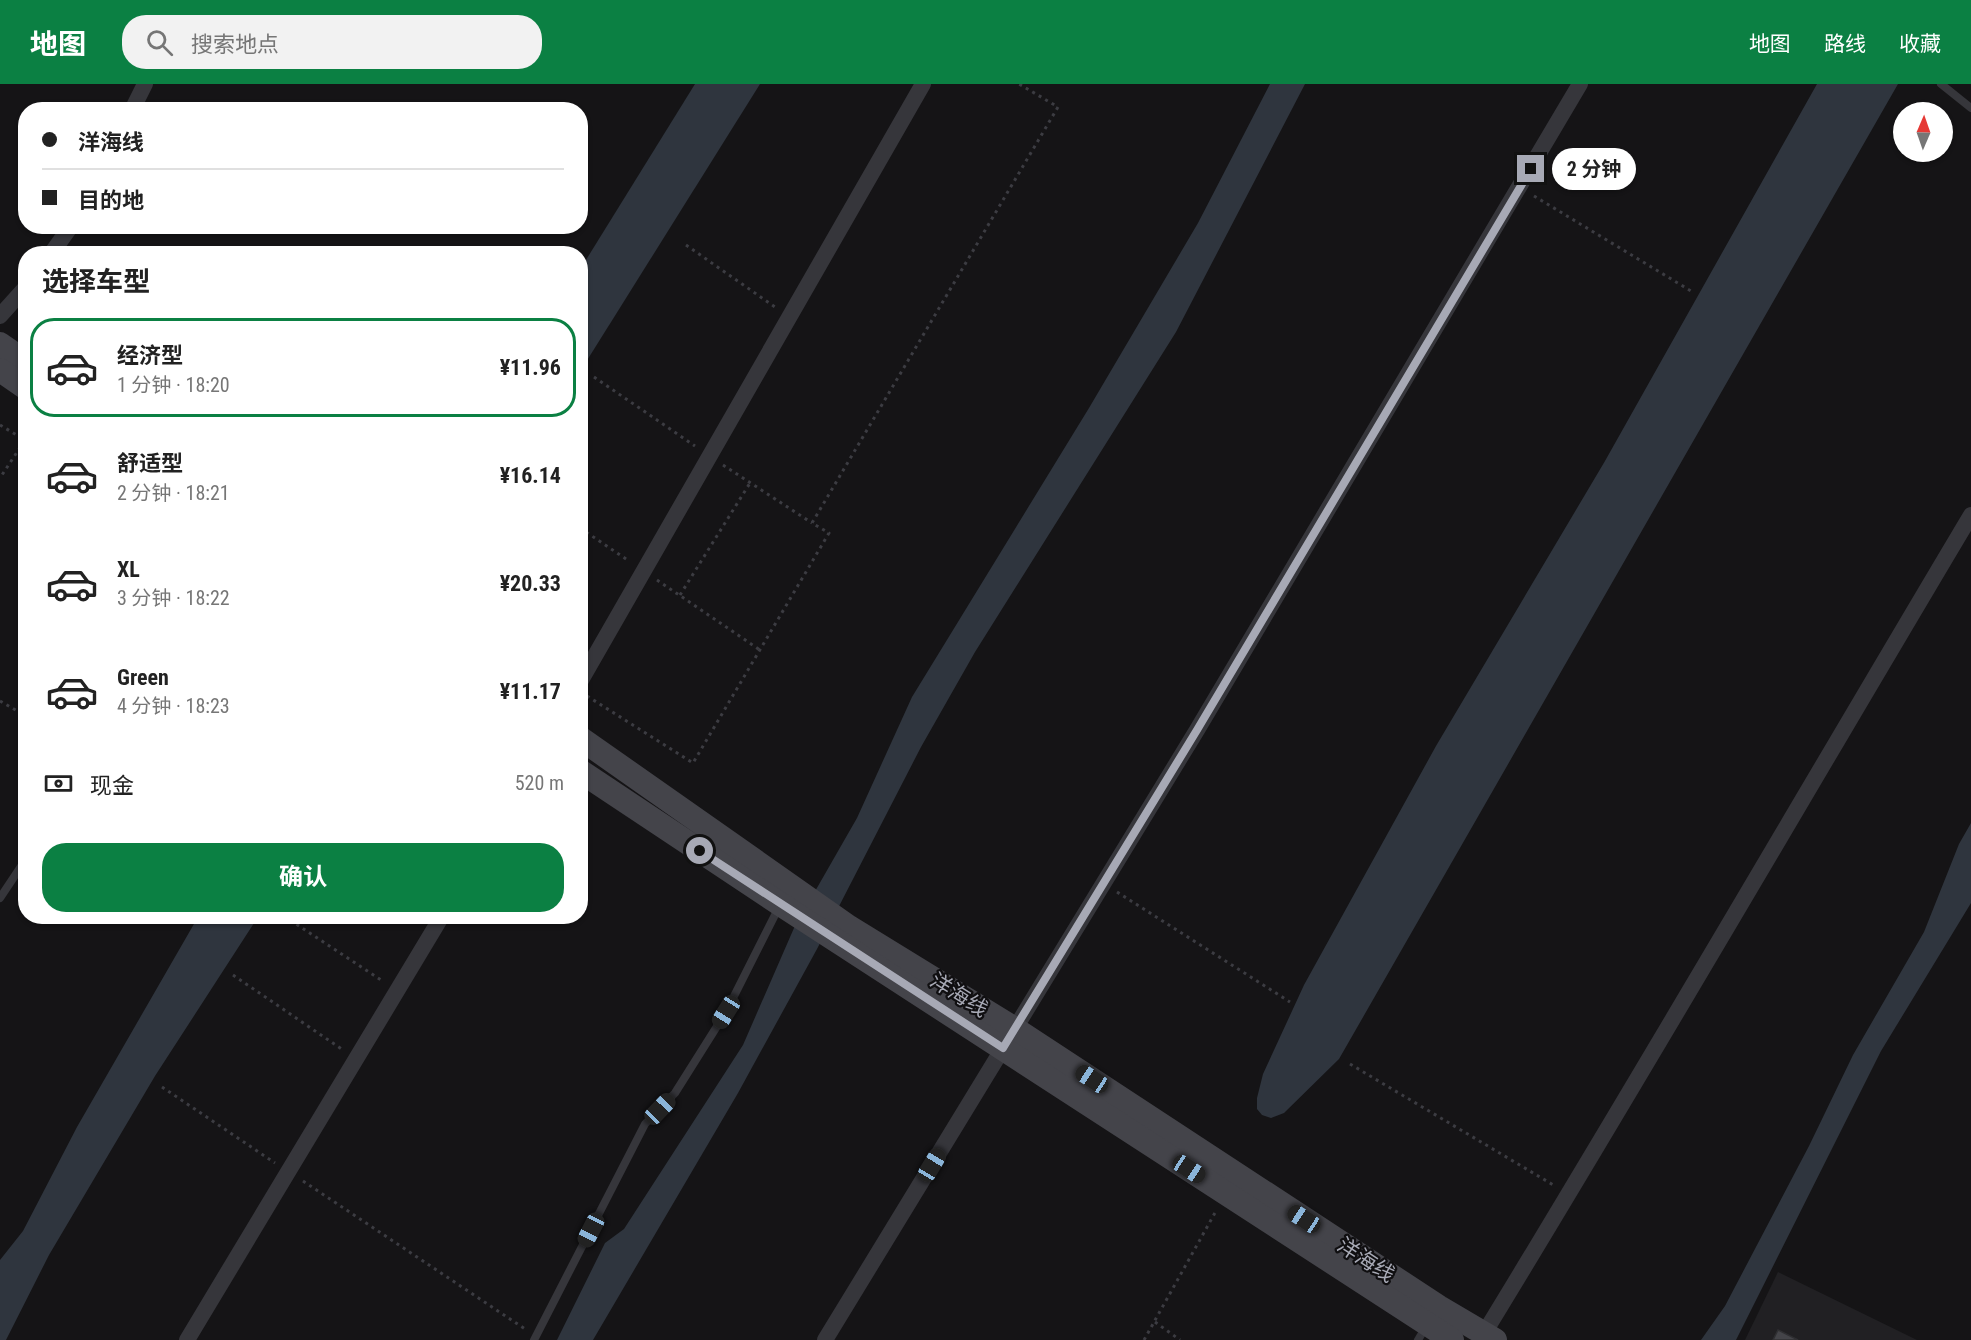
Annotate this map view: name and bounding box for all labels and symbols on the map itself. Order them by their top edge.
north arrow [1893,102,1953,162]
callout: 2 分钟 [1552,148,1636,190]
route end [1517,155,1544,182]
route start [686,837,713,864]
street label: 洋海线 [926,968,992,1022]
car [709,992,743,1032]
car [1072,1062,1112,1096]
car [641,1090,679,1128]
car [915,1145,949,1185]
car [1169,1152,1209,1186]
car [1284,1202,1324,1236]
car [575,1210,607,1250]
street label: 洋海线 [1333,1233,1399,1287]

